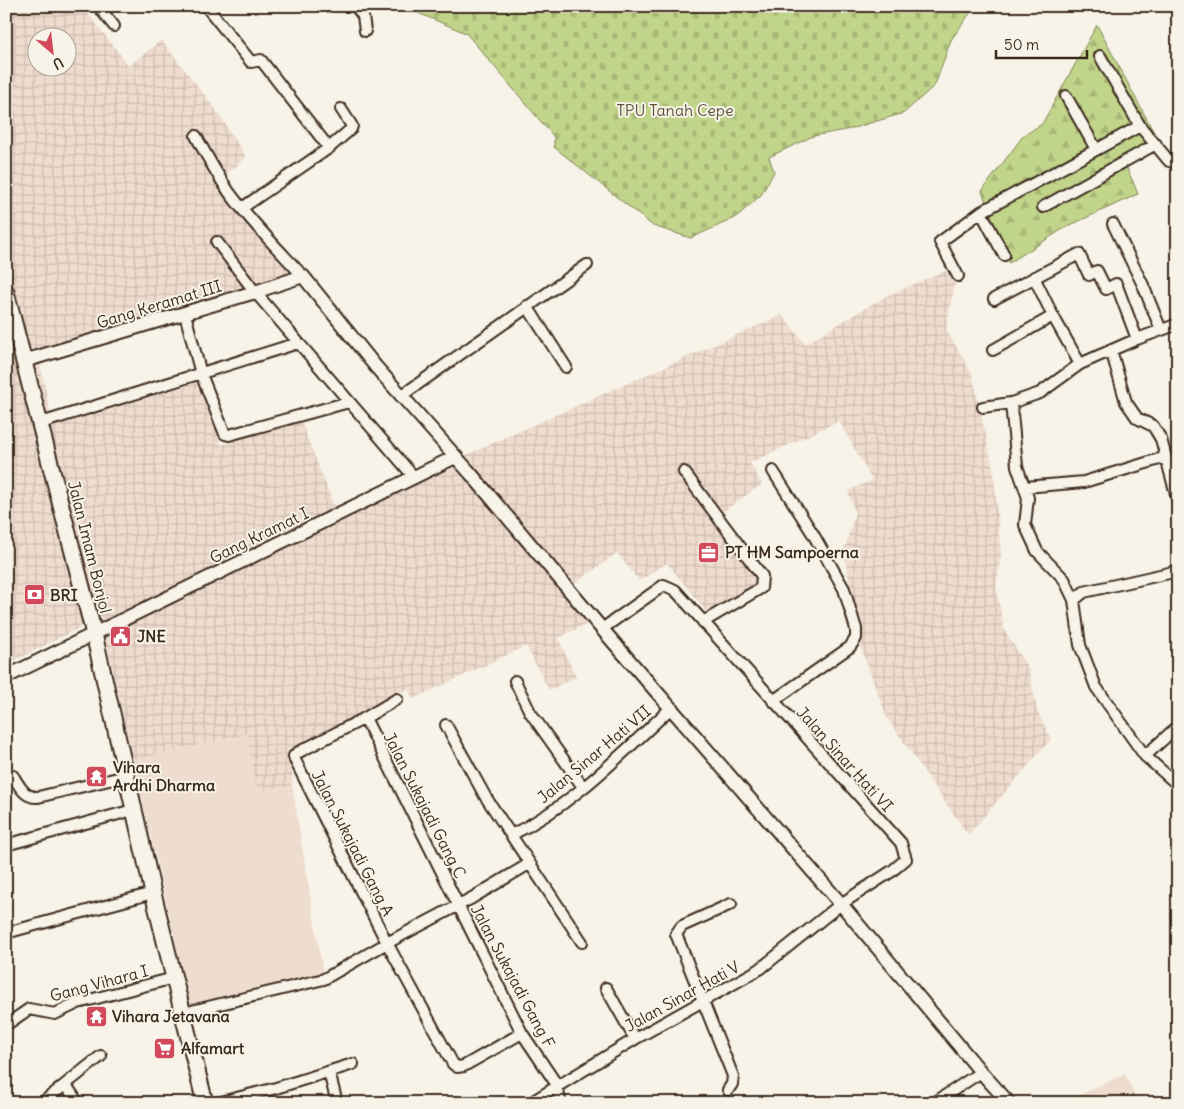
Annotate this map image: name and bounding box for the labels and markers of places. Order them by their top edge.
office icon: PT HM Sampoerna [697,540,721,564]
place label: PT HM Sampoerna [725,542,859,563]
bank icon: BRI [22,583,46,607]
place label: BRI [50,585,78,605]
public building icon: JNE [109,624,133,648]
place label: JNE [137,626,166,646]
place label: Vihara Ardhi Dharma [113,757,215,795]
temple icon: Vihara Ardhi Dharma [85,764,109,788]
temple icon: Vihara Jetavana [84,1004,108,1028]
place label: Vihara Jetavana [112,1006,230,1026]
supermarket icon: Alfamart [153,1036,177,1060]
place label: Alfamart [181,1038,245,1058]

